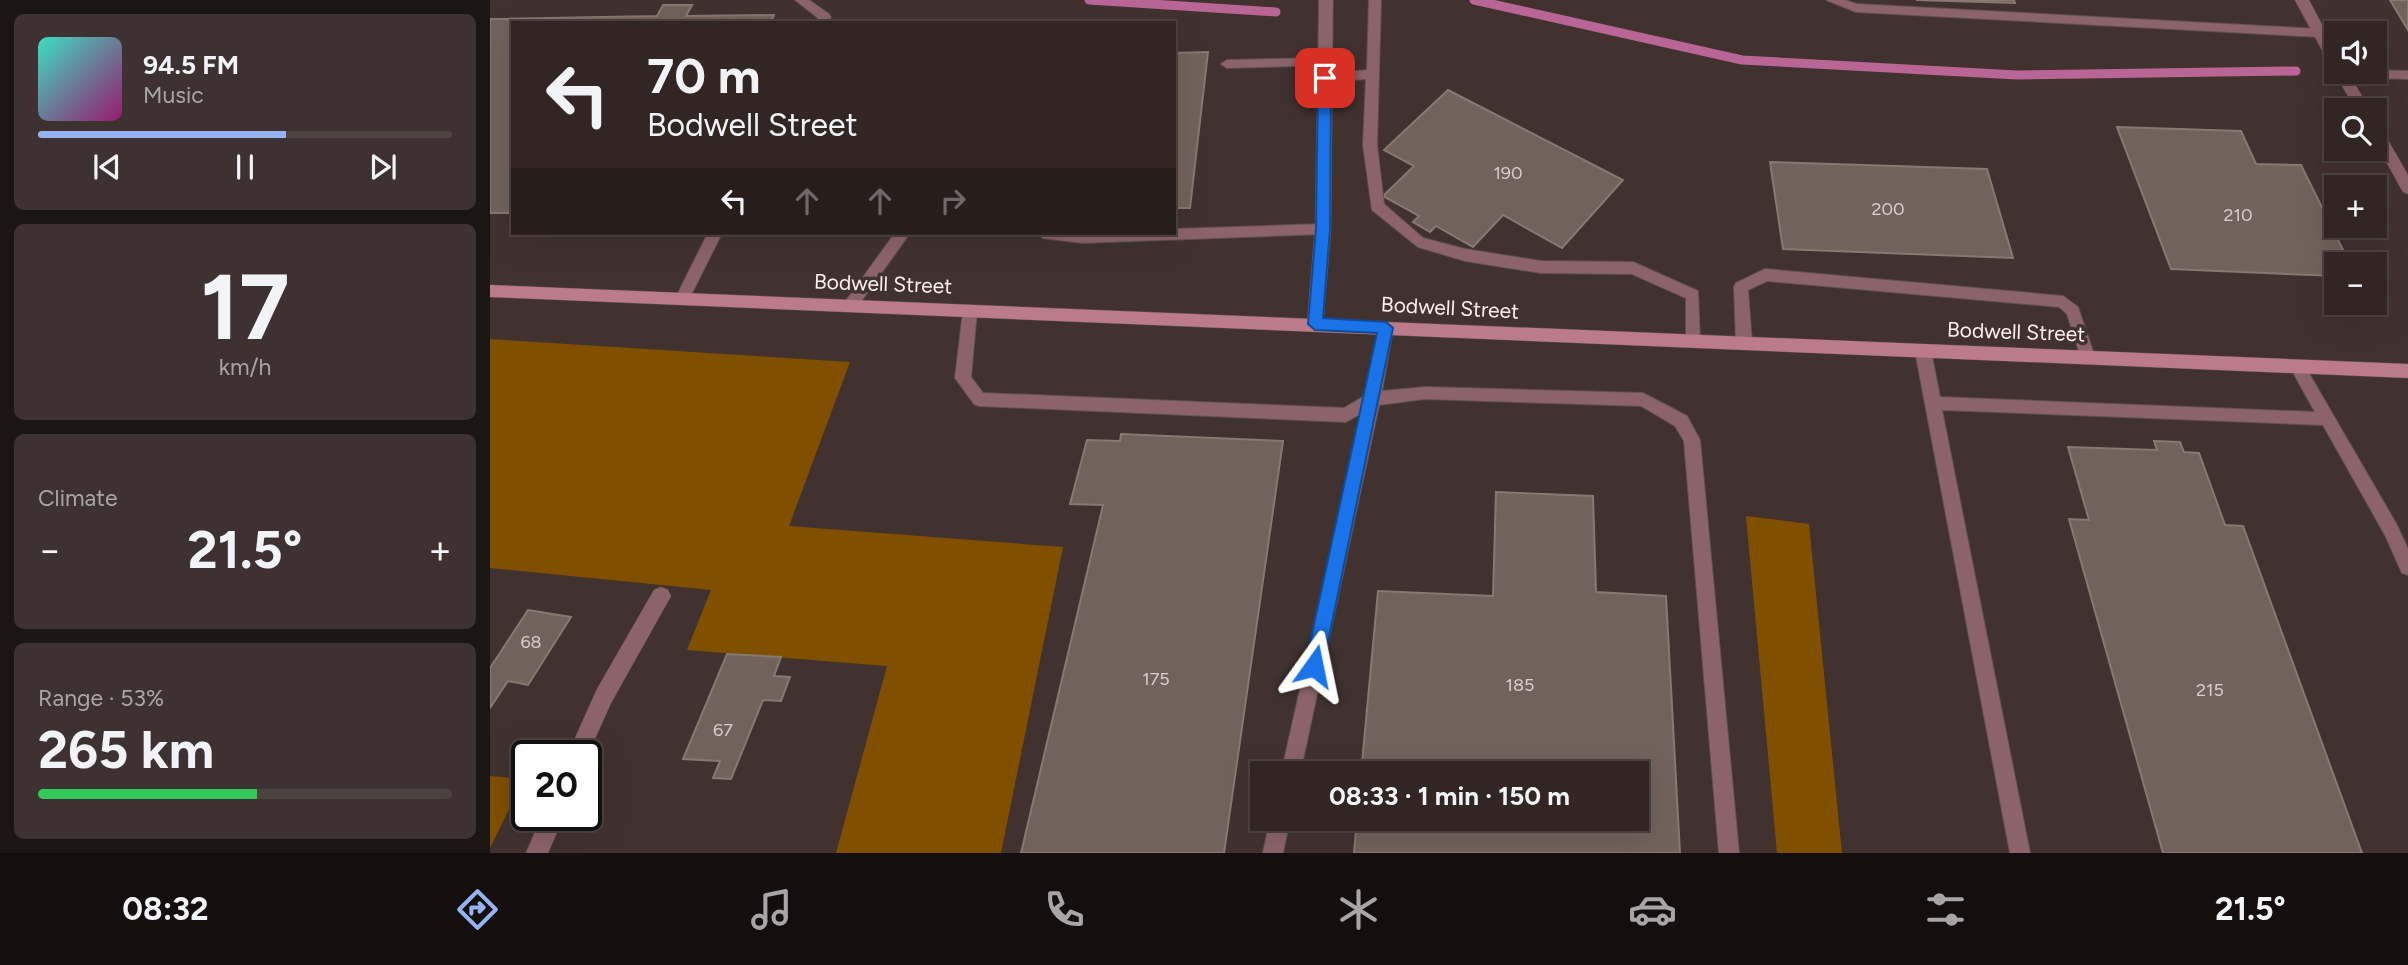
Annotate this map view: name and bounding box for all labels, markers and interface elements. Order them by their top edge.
map controls [2324,21,2387,315]
button: sound [2324,21,2387,84]
text: 70 m [647,46,760,105]
pin [1295,48,1355,108]
text: 94.5 FM [143,49,239,81]
icon: left [532,49,623,140]
icon: arrive [1306,59,1344,97]
text: Music [143,81,204,109]
button: search [2324,98,2387,161]
text: Bodwell Street [647,106,858,144]
icon: previous [88,148,126,186]
icon: pause [226,148,264,186]
icon: next [364,148,402,186]
house number: 190 [1493,162,1523,184]
button: + [2324,175,2387,238]
icon: left [715,182,753,220]
icon: ahead [788,182,826,220]
icon: ahead [861,182,899,220]
icon: right [934,182,972,220]
house number: 200 [1871,198,1905,220]
house number: 210 [2223,204,2253,226]
button: − [2324,252,2387,315]
text: 17 [201,253,290,362]
street label: Bodwell Street [814,269,953,298]
street label: Bodwell Street [1380,291,1520,324]
street label: Bodwell Street [1947,317,2086,346]
text: km/h [219,353,271,381]
text: Climate [38,484,117,512]
text: 21.5° [188,519,302,581]
text: − [38,527,62,573]
text: + [428,527,452,573]
position arrow [1277,629,1351,703]
house number: 68 [520,631,542,653]
house number: 175 [1142,668,1170,690]
house number: 185 [1506,674,1534,696]
house number: 215 [2196,679,2224,701]
text: Range · 53% [38,684,164,712]
text: 265 km [38,719,214,781]
house number: 67 [713,719,733,741]
speed limit sign: 20 [511,740,602,831]
text: 08:33 · 1 min · 150 m [1329,780,1570,812]
icon: directions [453,885,502,934]
icon: music [747,885,796,934]
icon: phone [1040,885,1089,934]
icon: climate [1334,885,1383,934]
icon: car [1628,885,1677,934]
icon: filters [1921,885,1970,934]
text: 08:32 [122,890,209,928]
text: 21.5° [2215,890,2286,928]

